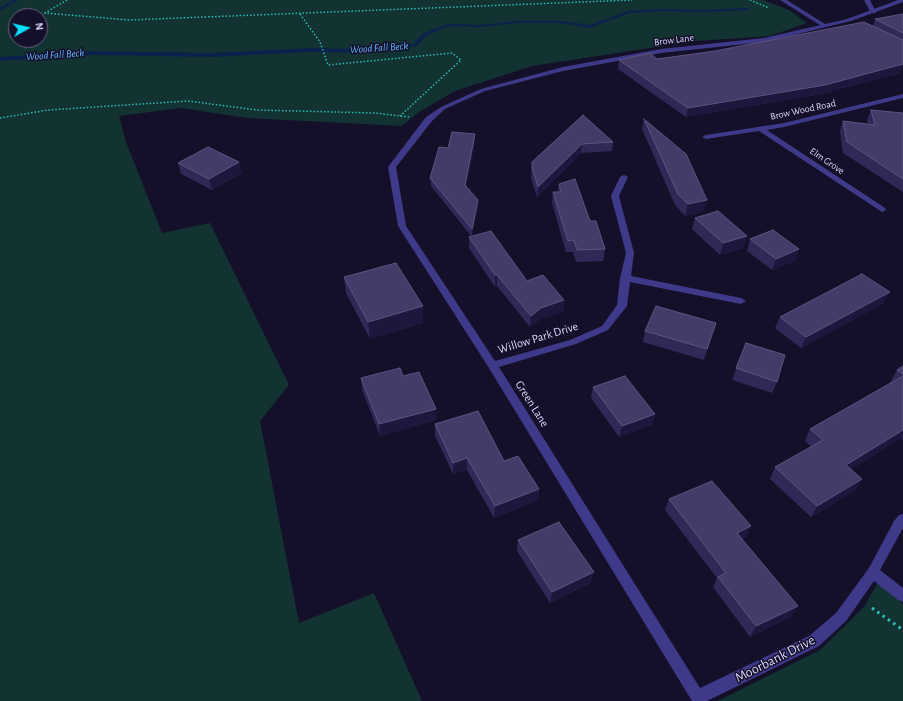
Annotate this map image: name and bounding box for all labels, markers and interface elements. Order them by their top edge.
north arrow [8,8,48,48]
text: N [33,22,45,31]
street label: Brow Lane [653,32,695,48]
water label: Wood Fall Beck [349,39,409,57]
water label: Wood Fall Beck [25,46,85,64]
street label: Brow Wood Road [769,97,837,123]
street label: Elm Grove [807,145,847,177]
street label: Willow Park Drive [496,319,580,357]
street label: Green Lane [512,378,552,430]
street label: Moorbank Drive [732,632,818,686]

